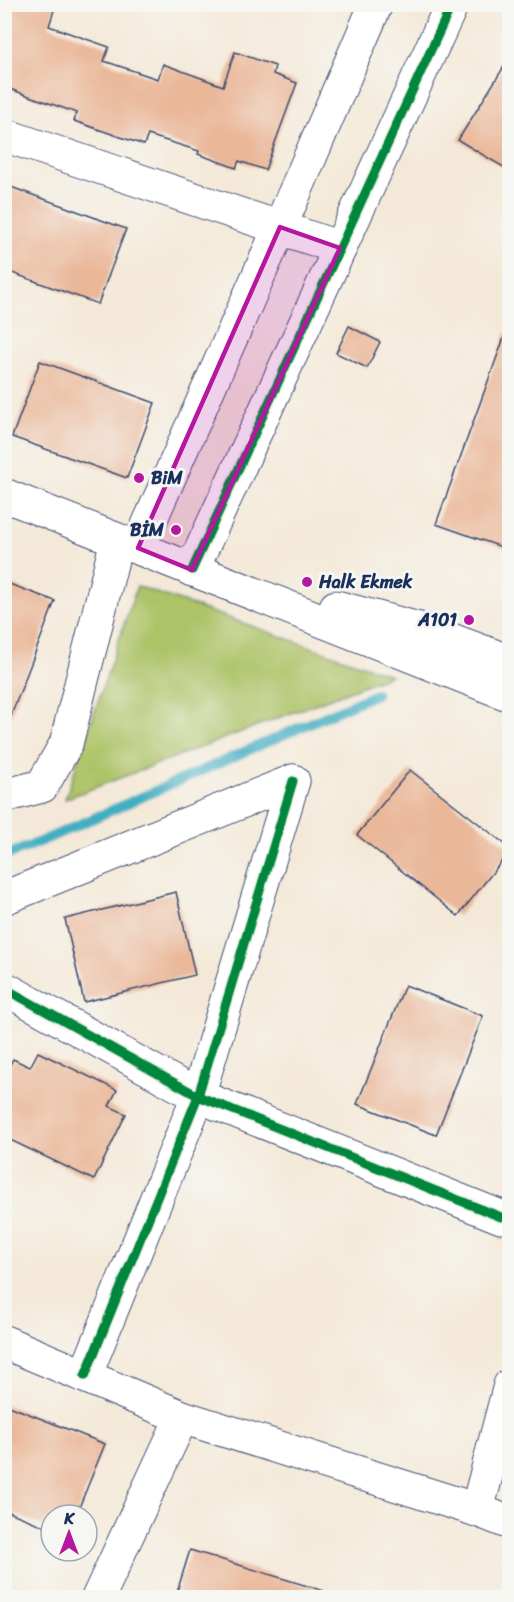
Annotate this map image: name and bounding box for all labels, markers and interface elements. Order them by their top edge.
place label: BiM [151,462,183,494]
marker: BiM [132,471,146,485]
place label: BİM [130,514,165,546]
marker: BİM [169,523,183,537]
place label: Halk Ekmek [318,566,413,598]
marker: Halk Ekmek [300,575,314,589]
place label: A101 [417,604,457,636]
marker: A101 [462,613,476,627]
north arrow [39,1503,99,1563]
text: K [63,1504,75,1533]

